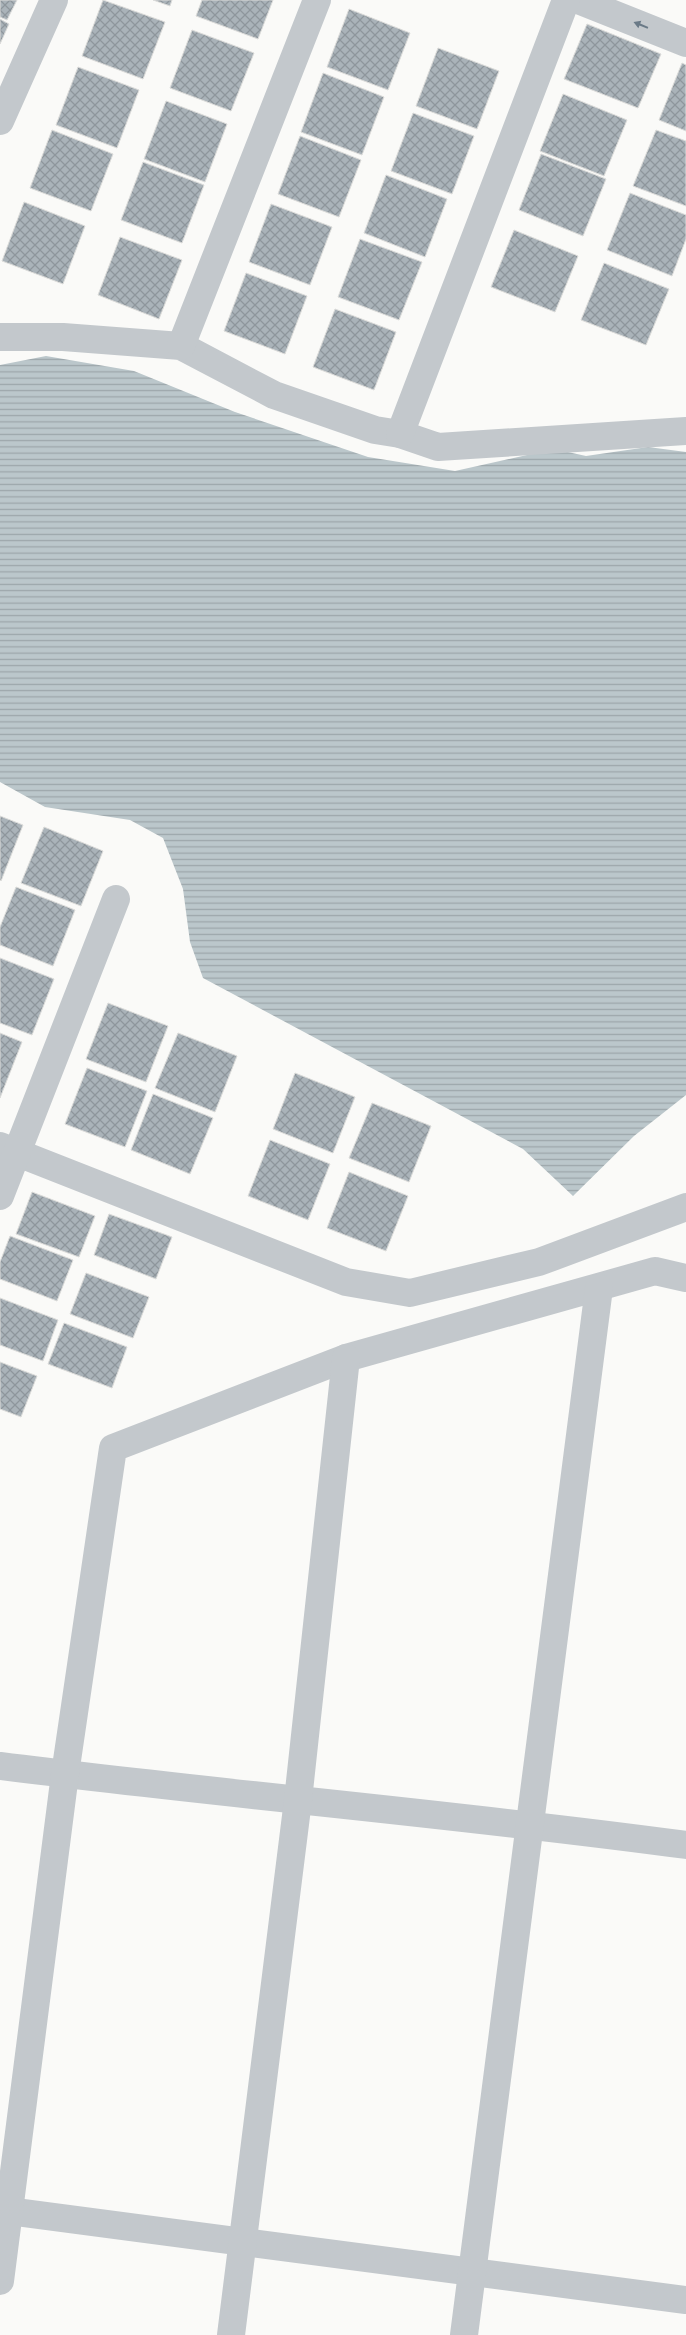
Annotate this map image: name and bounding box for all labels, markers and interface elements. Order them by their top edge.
one-way arrow [633,21,648,29]

